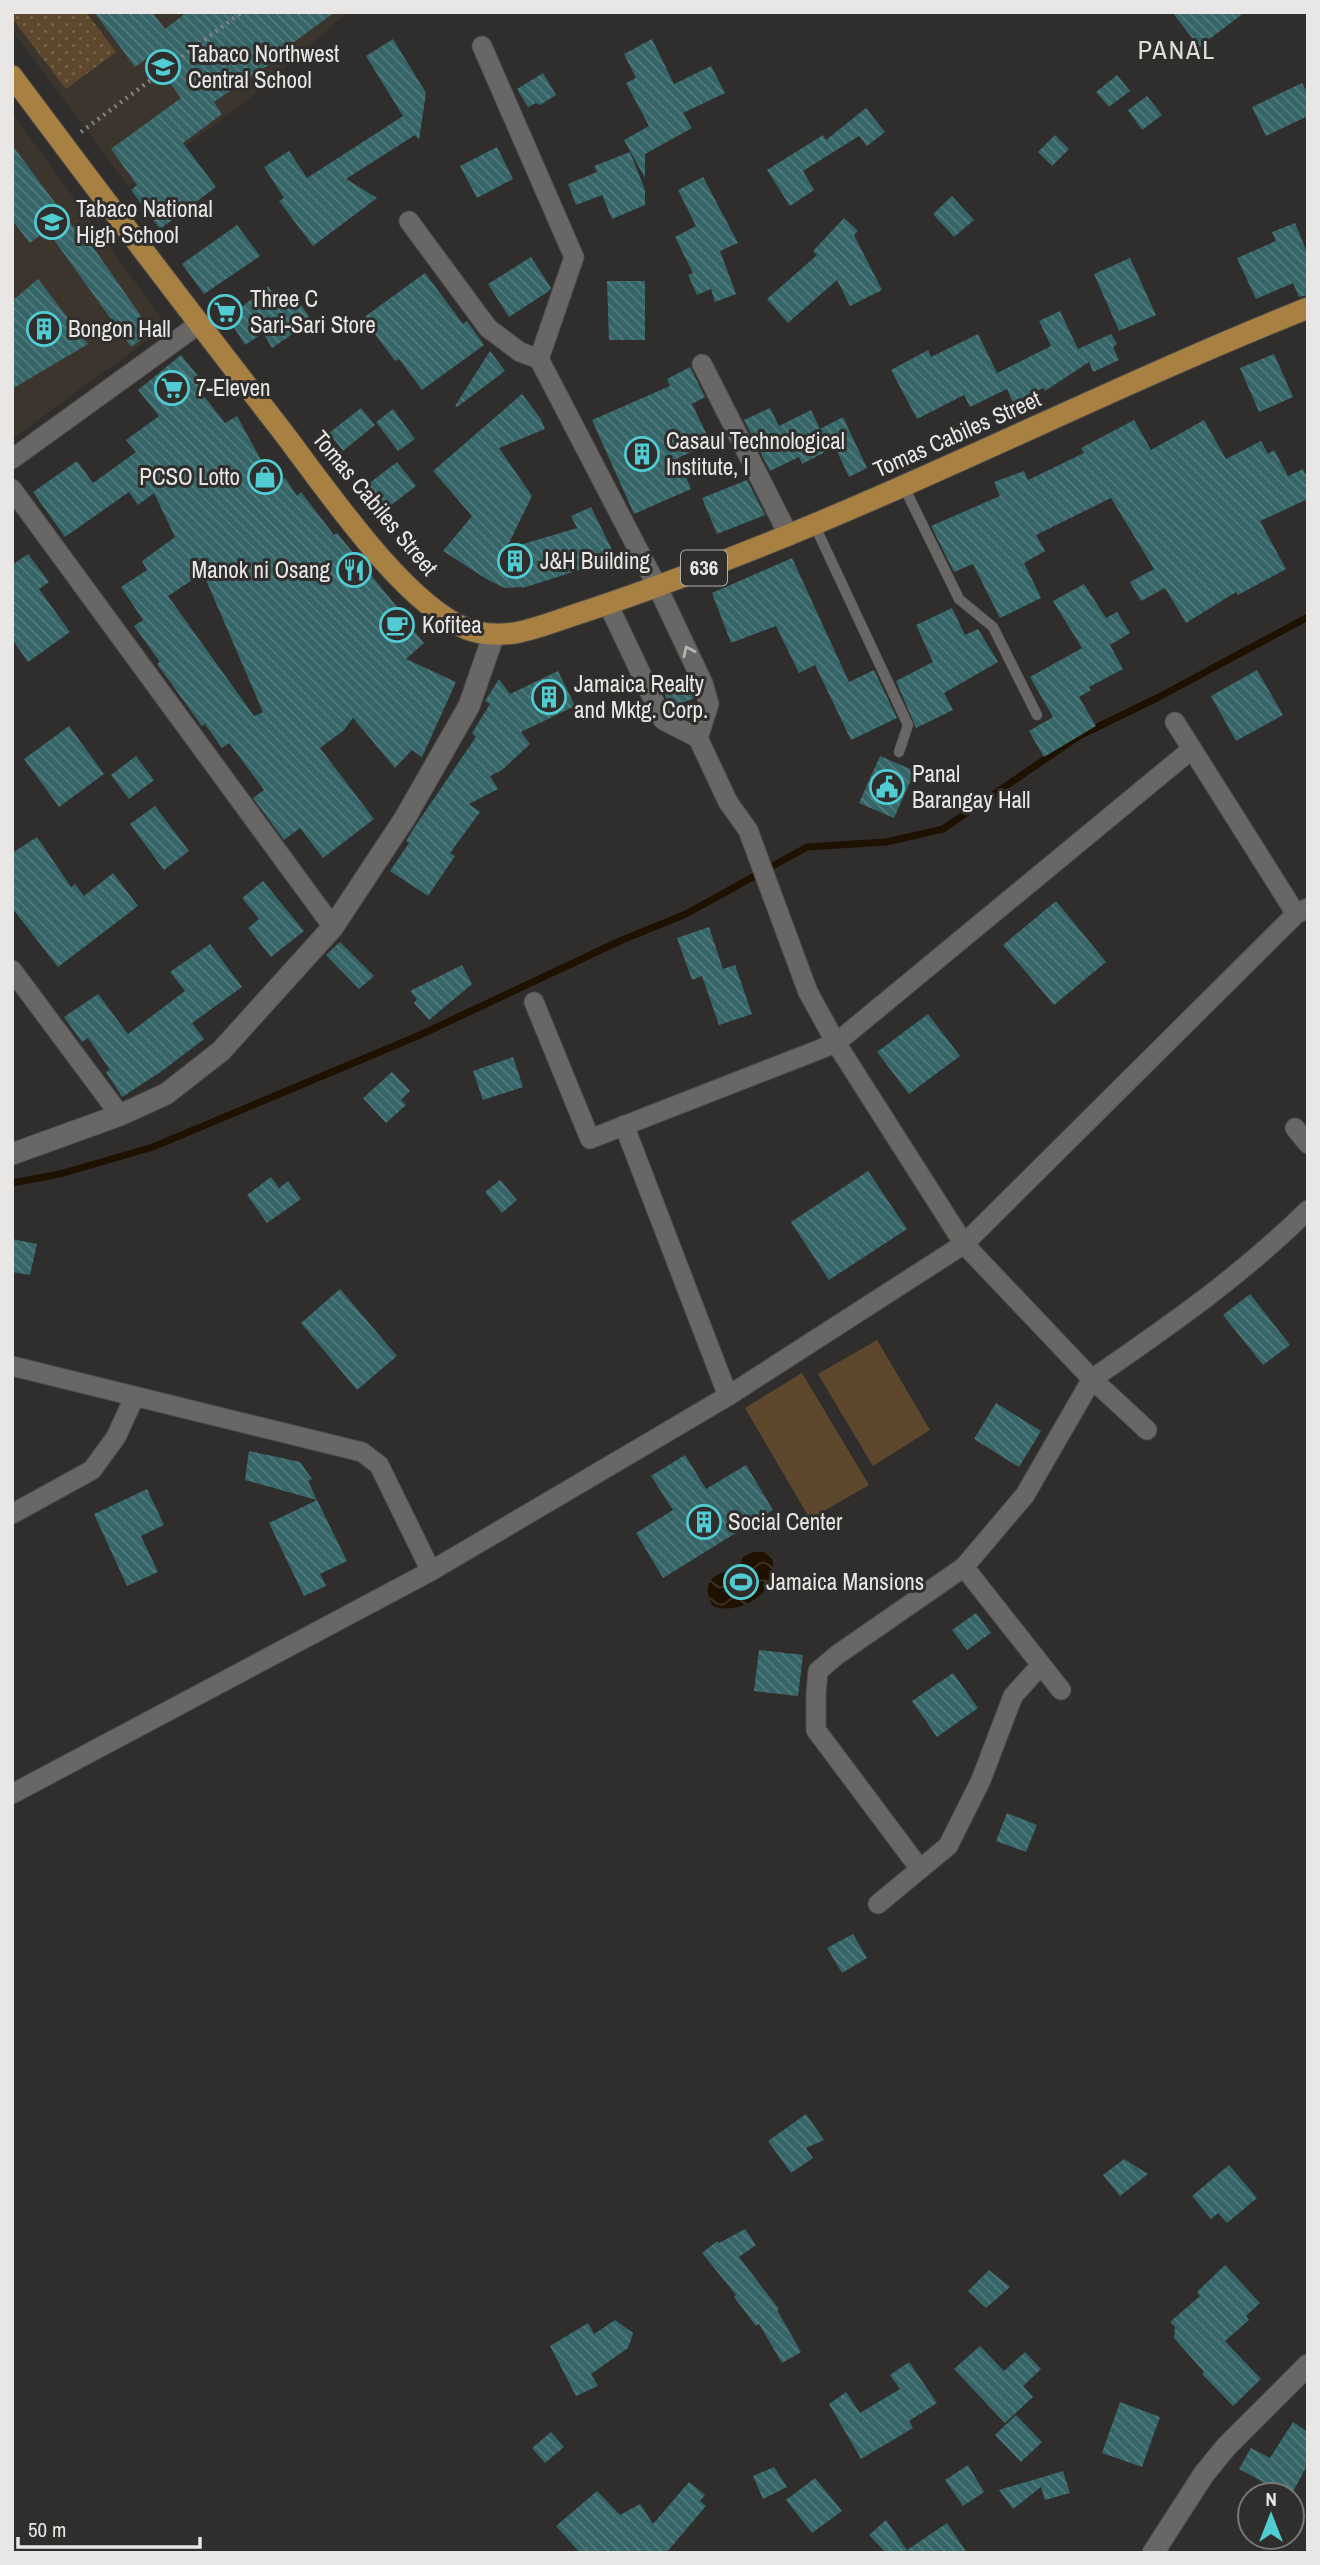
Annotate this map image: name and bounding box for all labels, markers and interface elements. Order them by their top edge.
district label: PANAL [1138,32,1216,67]
place label: Tabaco Northwest Central School [188,38,339,95]
school or university icon: Tabaco Northwest Central School [144,48,182,86]
place label: Tabaco National High School [76,193,213,250]
school or university icon: Tabaco National High School [33,203,71,241]
place label: Three C Sari-Sari Store [250,283,376,340]
supermarket icon: Three C Sari-Sari Store [206,293,244,331]
building icon: Bongon Hall [25,310,63,348]
place label: Bongon Hall [68,313,171,344]
supermarket icon: 7-Eleven [153,369,191,407]
place label: 7-Eleven [196,372,270,403]
street label: Tomas Cabiles Street [868,383,1045,484]
street label: Tomas Cabiles Street [306,424,445,582]
place label: Casaul Technological Institute, I [666,425,845,482]
building icon: Casaul Technological Institute, I [623,435,661,473]
shop icon: PCSO Lotto [246,458,284,496]
place label: PCSO Lotto [139,461,240,492]
building icon: J&H Building [496,542,534,580]
place label: J&H Building [540,545,651,576]
road number: 636 [681,550,727,586]
restaurant icon: Manok ni Osang [335,551,373,589]
place label: Manok ni Osang [192,554,330,585]
cafe icon: Kofitea [378,606,416,644]
place label: Kofitea [422,609,482,640]
one-way arrow [682,646,696,658]
place label: Jamaica Realty and Mktg. Corp. [574,668,708,725]
building icon: Jamaica Realty and Mktg. Corp. [530,678,568,716]
place label: Panal Barangay Hall [912,758,1030,815]
public building icon: Panal Barangay Hall [868,768,906,806]
building icon: Social Center [685,1503,723,1541]
place label: Social Center [728,1506,843,1537]
sports icon: Jamaica Mansions [722,1563,760,1601]
place label: Jamaica Mansions [766,1566,924,1597]
north arrow [1236,2481,1306,2551]
text: N [1265,2486,1277,2512]
scale bar [18,2506,200,2550]
text: 50 m [28,2515,66,2544]

